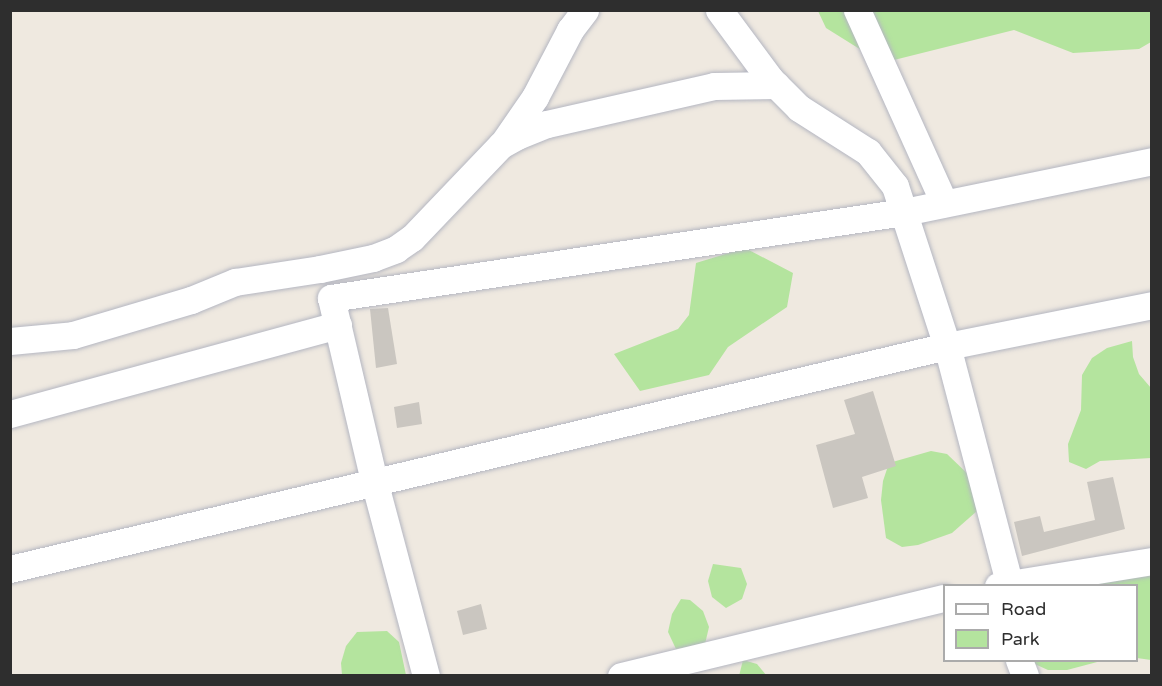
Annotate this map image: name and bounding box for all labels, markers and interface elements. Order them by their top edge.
legend [943,584,1138,662]
text: Road [1001,598,1046,620]
text: Park [1001,628,1039,650]

